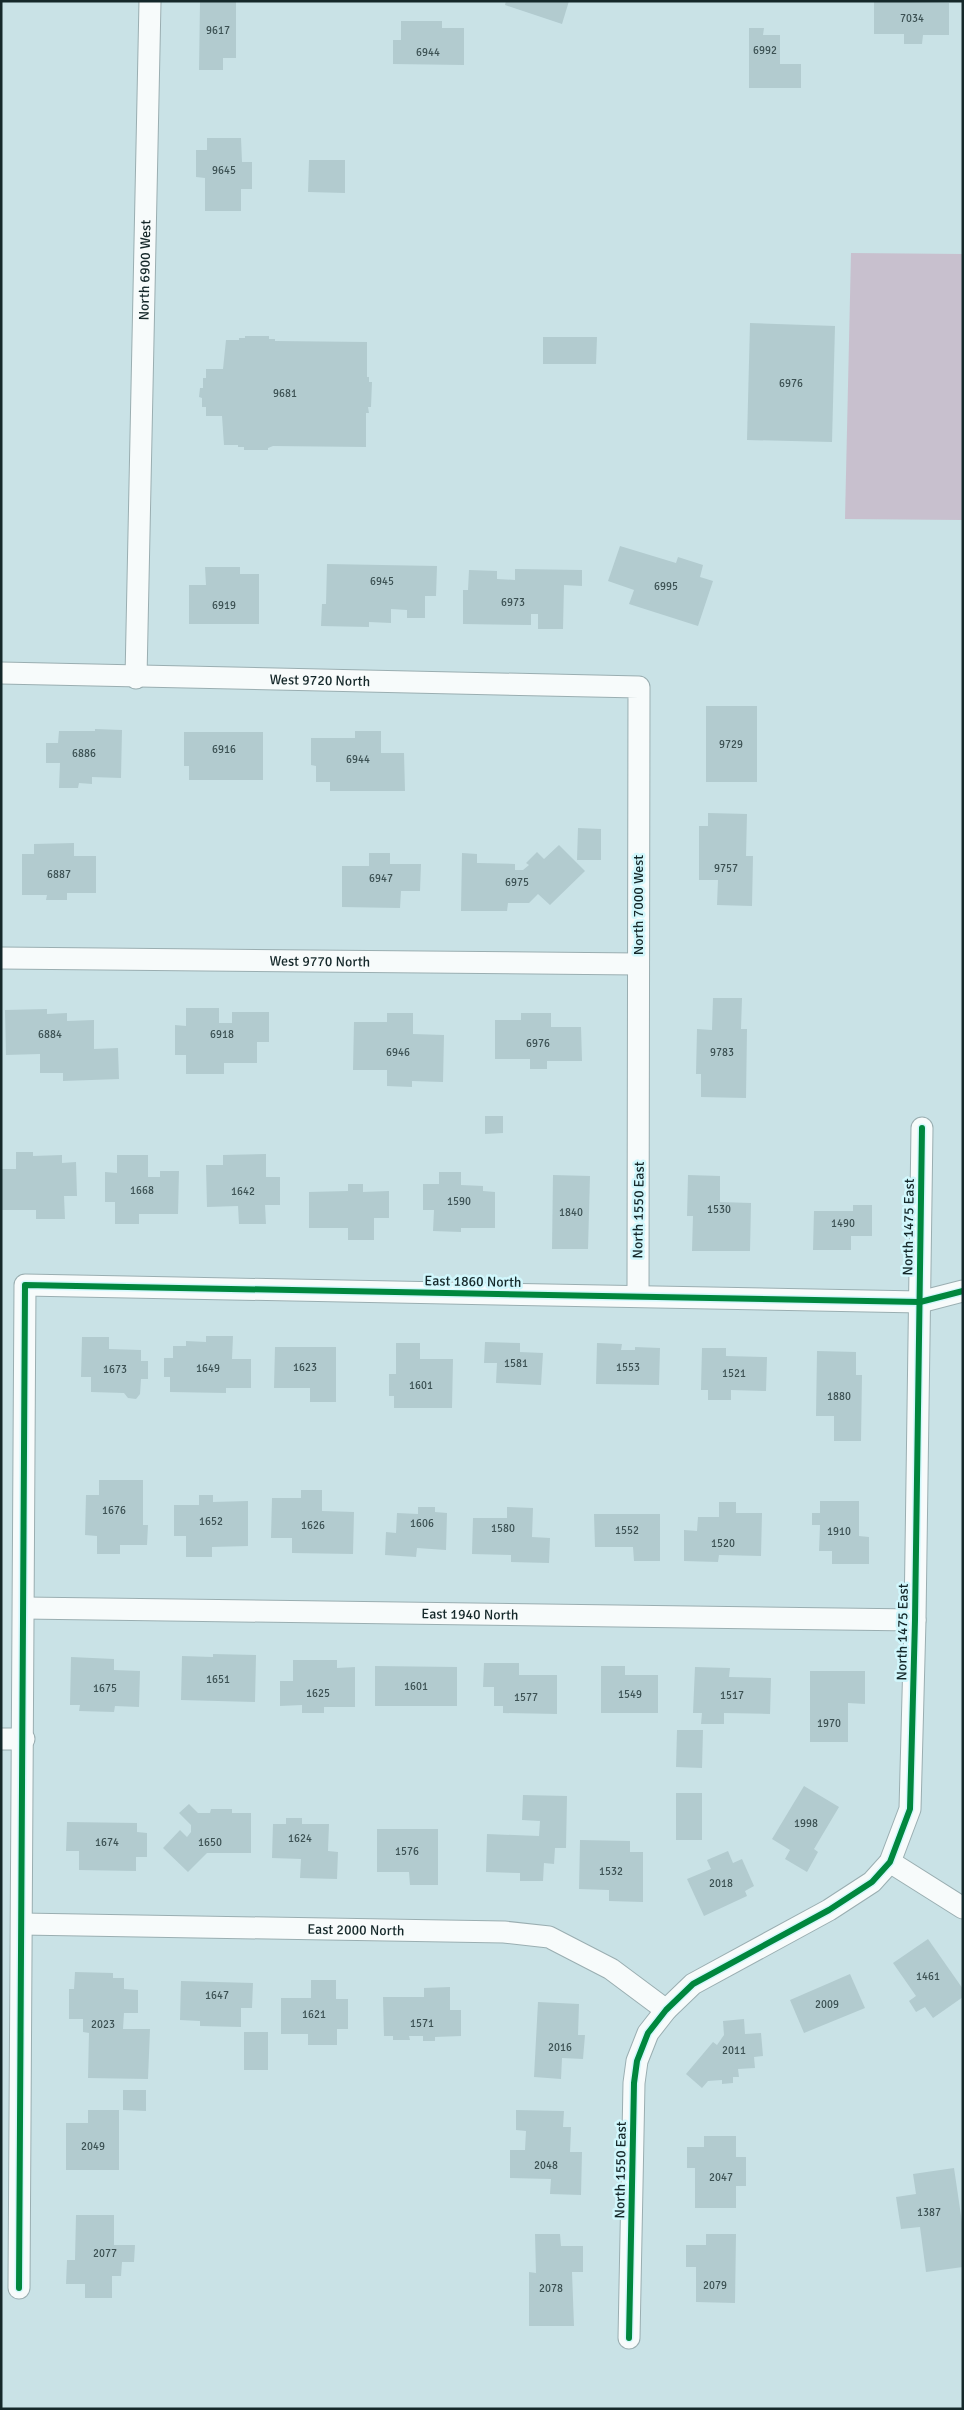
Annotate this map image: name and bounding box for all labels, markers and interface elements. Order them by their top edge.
house number: 7034 [900,12,924,25]
house number: 9617 [206,24,230,37]
house number: 6992 [753,44,777,57]
house number: 6944 [416,46,440,59]
house number: 9645 [212,164,236,177]
street label: North 6900 West [135,220,154,321]
house number: 6976 [779,377,803,390]
house number: 9681 [273,387,297,400]
house number: 6945 [370,575,394,588]
house number: 6995 [654,580,678,593]
house number: 6973 [501,596,525,609]
house number: 6919 [212,599,236,612]
street label: West 9720 North [269,671,370,690]
house number: 9729 [719,738,743,751]
house number: 6916 [212,743,236,756]
house number: 6886 [72,747,96,760]
house number: 6944 [346,753,370,766]
street label: North 7000 West [630,855,647,955]
house number: 9757 [714,862,738,875]
house number: 6887 [47,868,71,881]
house number: 6947 [369,872,393,885]
house number: 6975 [505,876,529,889]
street label: West 9770 North [270,953,370,970]
house number: 6884 [38,1028,62,1041]
house number: 6918 [210,1028,234,1041]
house number: 6976 [526,1037,550,1050]
house number: 6946 [386,1046,410,1059]
house number: 9783 [710,1046,734,1059]
street label: North 1550 East [629,1161,648,1259]
street label: North 1475 East [899,1178,918,1276]
house number: 1668 [130,1184,154,1197]
house number: 1642 [231,1185,255,1198]
house number: 1590 [447,1195,471,1208]
house number: 1530 [707,1203,731,1216]
house number: 1840 [559,1206,583,1219]
house number: 1490 [831,1217,855,1230]
street label: East 1860 North [424,1272,522,1291]
house number: 1581 [504,1357,528,1370]
house number: 1623 [293,1361,317,1374]
house number: 1553 [616,1361,640,1374]
house number: 1649 [196,1362,220,1375]
house number: 1673 [103,1363,127,1376]
house number: 1521 [722,1367,746,1380]
house number: 1601 [409,1379,433,1392]
house number: 1880 [827,1390,851,1403]
house number: 1676 [102,1504,126,1517]
house number: 1652 [199,1515,223,1528]
house number: 1606 [410,1517,434,1530]
house number: 1626 [301,1519,325,1532]
house number: 1580 [491,1522,515,1535]
house number: 1552 [615,1524,639,1537]
house number: 1910 [827,1525,851,1538]
house number: 1520 [711,1537,735,1550]
street label: North 1475 East [893,1583,912,1681]
street label: East 1940 North [421,1605,519,1624]
house number: 1651 [206,1673,230,1686]
house number: 1601 [404,1680,428,1693]
house number: 1675 [93,1682,117,1695]
house number: 1625 [306,1687,330,1700]
house number: 1549 [618,1688,642,1701]
house number: 1517 [720,1689,744,1702]
house number: 1577 [514,1691,538,1704]
house number: 1970 [817,1717,841,1730]
house number: 1998 [794,1817,818,1830]
house number: 1624 [288,1832,312,1845]
house number: 1674 [95,1836,119,1849]
house number: 1650 [198,1836,222,1849]
house number: 1576 [395,1845,419,1858]
house number: 1532 [599,1865,623,1878]
house number: 2018 [709,1877,733,1890]
street label: East 2000 North [307,1921,405,1939]
house number: 1461 [916,1970,940,1983]
house number: 1647 [205,1989,229,2002]
house number: 2009 [815,1998,839,2011]
house number: 1621 [302,2008,326,2021]
house number: 1571 [410,2017,434,2030]
house number: 2023 [91,2018,115,2031]
house number: 2016 [548,2041,572,2054]
house number: 2011 [722,2044,746,2057]
street label: North 1550 East [611,2121,630,2219]
house number: 2049 [81,2140,105,2153]
house number: 2048 [534,2159,558,2172]
house number: 2047 [709,2171,733,2184]
house number: 1387 [917,2206,941,2219]
house number: 2077 [93,2247,117,2260]
house number: 2079 [703,2279,727,2292]
house number: 2078 [539,2282,563,2295]

